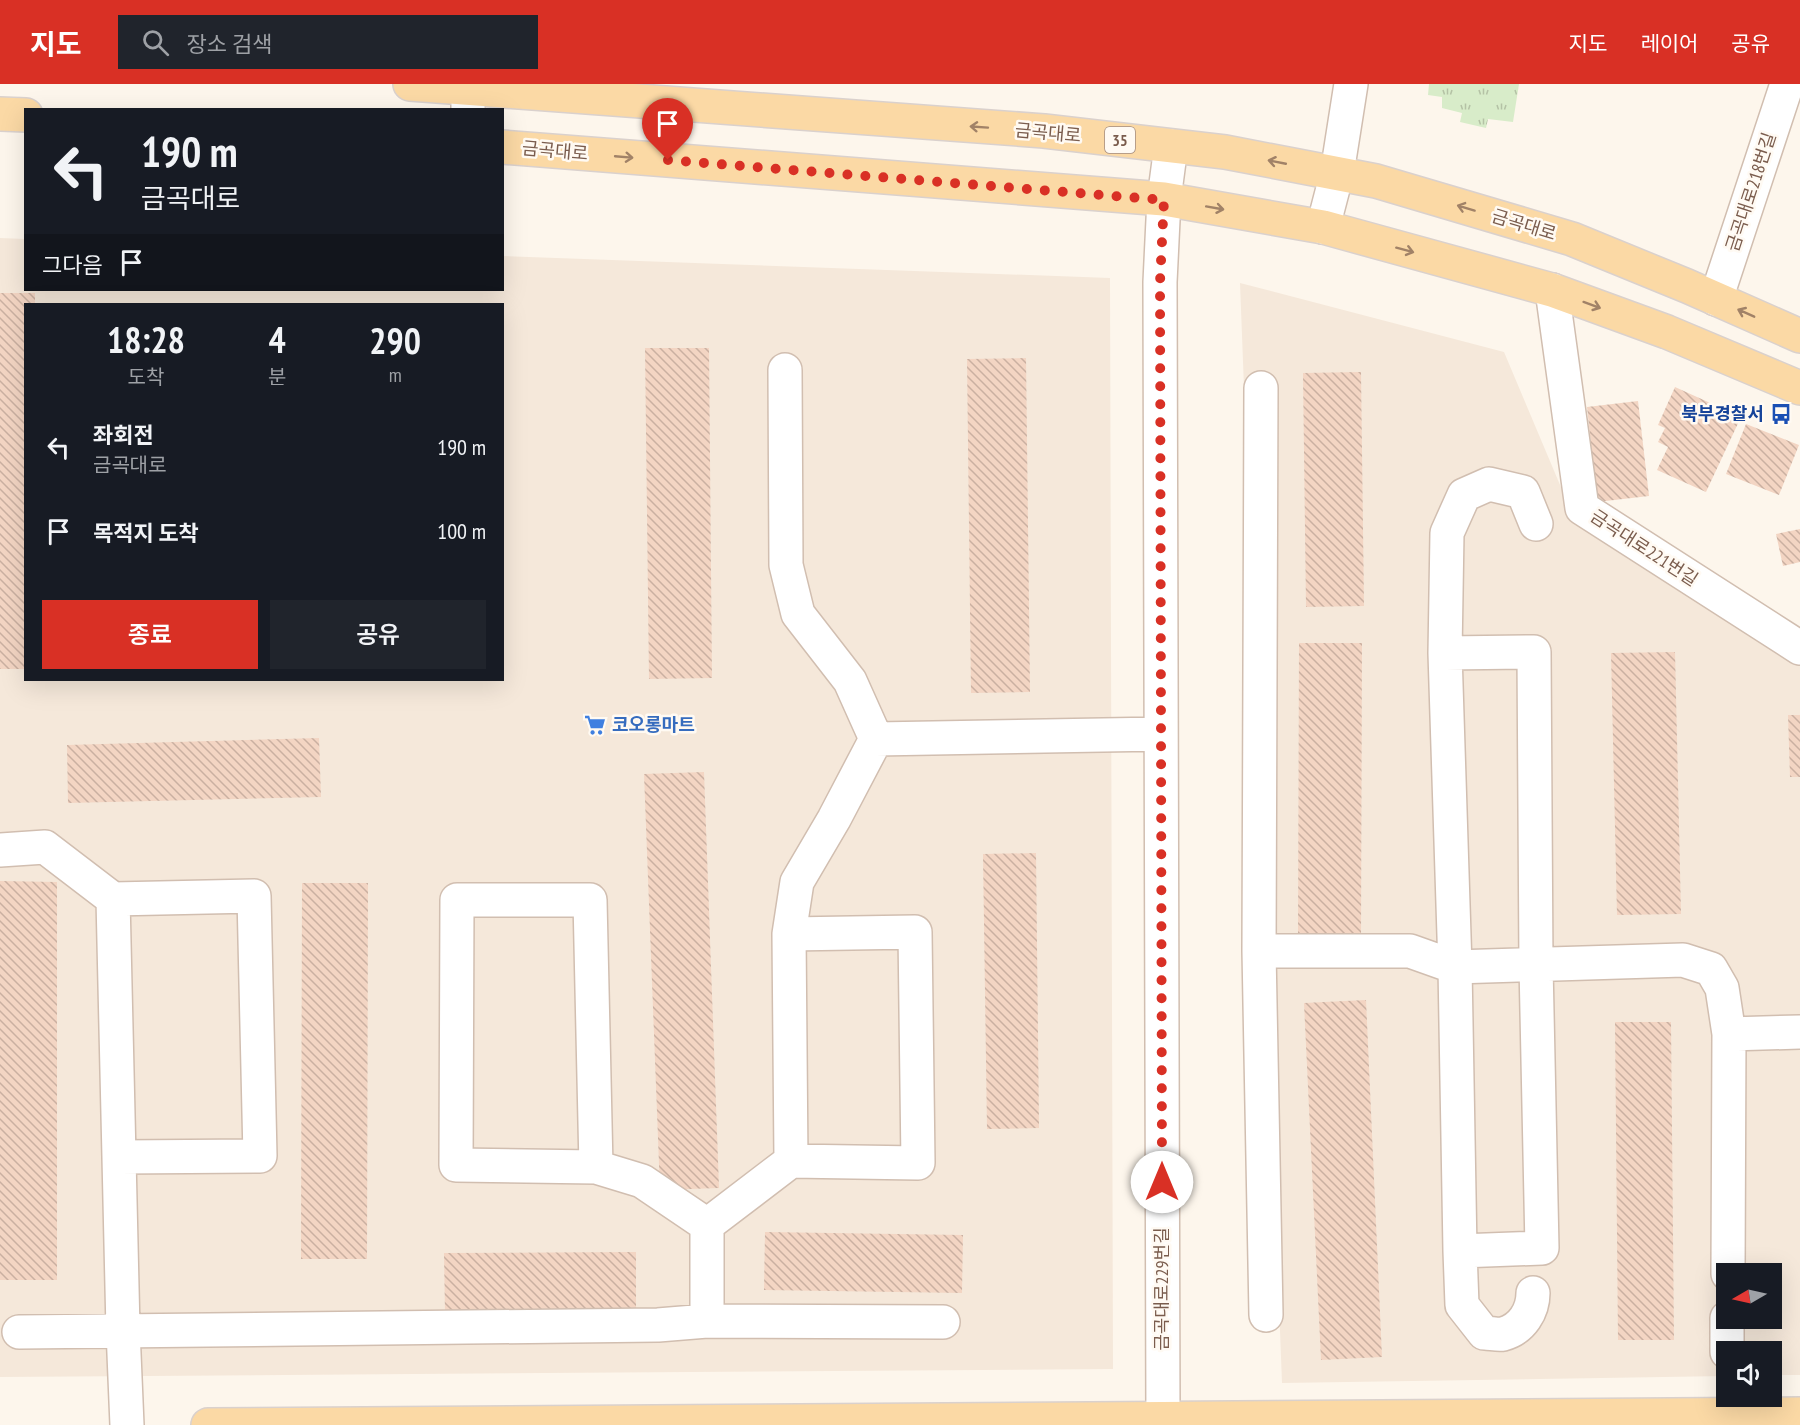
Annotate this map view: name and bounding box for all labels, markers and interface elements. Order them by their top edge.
search box [118,15,538,69]
text: 지도 [30,25,82,62]
icon: search [139,26,172,59]
text: 장소 검색 [187,30,272,58]
text: 지도 [1569,30,1607,57]
text: 레이어 [1640,30,1698,57]
text: 공유 [1731,30,1770,57]
pin [642,98,693,160]
icon: arrive [651,107,684,140]
street label: 금곡대로 [1014,118,1082,147]
one-way arrow [969,121,989,132]
text: 190 m [141,124,238,179]
road number: 35 [1105,127,1135,153]
street label: 금곡대로218번길 [1720,129,1781,254]
icon: left [42,132,120,210]
street label: 금곡대로 [521,136,589,165]
one-way arrow [613,151,633,162]
one-way arrow [1267,156,1287,167]
text: 금곡대로 [141,181,240,215]
one-way arrow [1457,202,1476,213]
one-way arrow [1205,203,1224,214]
street label: 금곡대로 [1489,204,1559,245]
one-way arrow [1396,245,1415,256]
icon: arrive [115,246,148,279]
text: 그다음 [42,251,103,279]
one-way arrow [1583,300,1601,311]
one-way arrow [1738,306,1756,318]
text: 18:28 [107,316,185,363]
text: 4 [269,316,286,363]
text: 290 [369,317,421,364]
text: m [389,362,402,388]
text: 도착 [128,364,164,390]
text: 분 [268,364,286,390]
place label: 북부경찰서 [1681,402,1764,425]
bus stop icon: 북부경찰서 [1769,402,1793,426]
text: 좌회전 [93,421,154,449]
icon: left [42,431,75,464]
text: 190 m [437,433,486,461]
text: 금곡대로 [93,452,167,478]
street label: 금곡대로221번길 [1586,504,1702,591]
icon: arrive [42,515,75,548]
text: 100 m [437,517,486,545]
text: 목적지 도착 [93,519,199,547]
button: 종료 [42,600,258,669]
button: 공유 [270,600,486,669]
supermarket icon: 코오롱마트 [583,713,607,737]
place label: 코오롱마트 [612,713,695,736]
position arrow [1130,1150,1194,1214]
street label: 금곡대로229번길 [1150,1227,1173,1351]
north arrow [1716,1263,1782,1329]
map controls [1716,1263,1782,1407]
button: sound [1716,1341,1782,1407]

